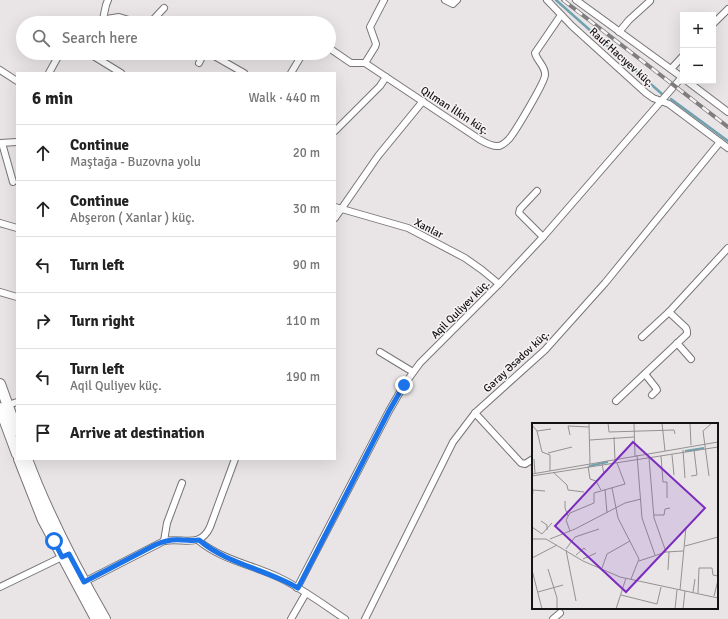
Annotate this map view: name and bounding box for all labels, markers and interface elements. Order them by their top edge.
map controls [680,12,716,84]
button: + [680,12,716,48]
search box [16,16,336,60]
street label: Rauf Hacıyev küç. [587,25,657,90]
icon: search [30,27,52,49]
text: Search here [62,29,138,47]
button: − [680,48,716,84]
street label: Qılman İlkin küç. [418,83,492,137]
text: 6 min [32,88,73,109]
text: Walk · 440 m [249,90,320,106]
text: Continue [70,136,129,154]
icon: ahead [32,142,54,164]
text: 20 m [293,145,320,161]
text: Maştağa - Buzovna yolu [70,154,201,170]
text: Continue [70,192,129,210]
icon: ahead [32,198,54,220]
text: 30 m [293,201,320,217]
text: Abşeron ( Xanlar ) küç. [70,210,195,226]
street label: Xanlar [412,216,445,241]
icon: left [32,254,54,276]
text: Turn left [70,256,124,274]
text: 90 m [293,257,320,273]
street label: Aqil Quliyev küç. [428,277,492,341]
icon: right [32,310,54,332]
text: Turn right [70,312,135,330]
text: 110 m [286,313,320,329]
street label: Gəray Əsədov küç. [481,328,552,395]
text: Turn left [70,360,124,378]
icon: left [32,366,54,388]
text: 190 m [286,369,320,385]
route end [395,376,413,394]
text: Aqil Quliyev küç. [70,378,162,394]
icon: arrive [32,422,54,444]
inset map [532,423,718,609]
text: Arrive at destination [70,424,205,442]
route start [45,532,63,550]

